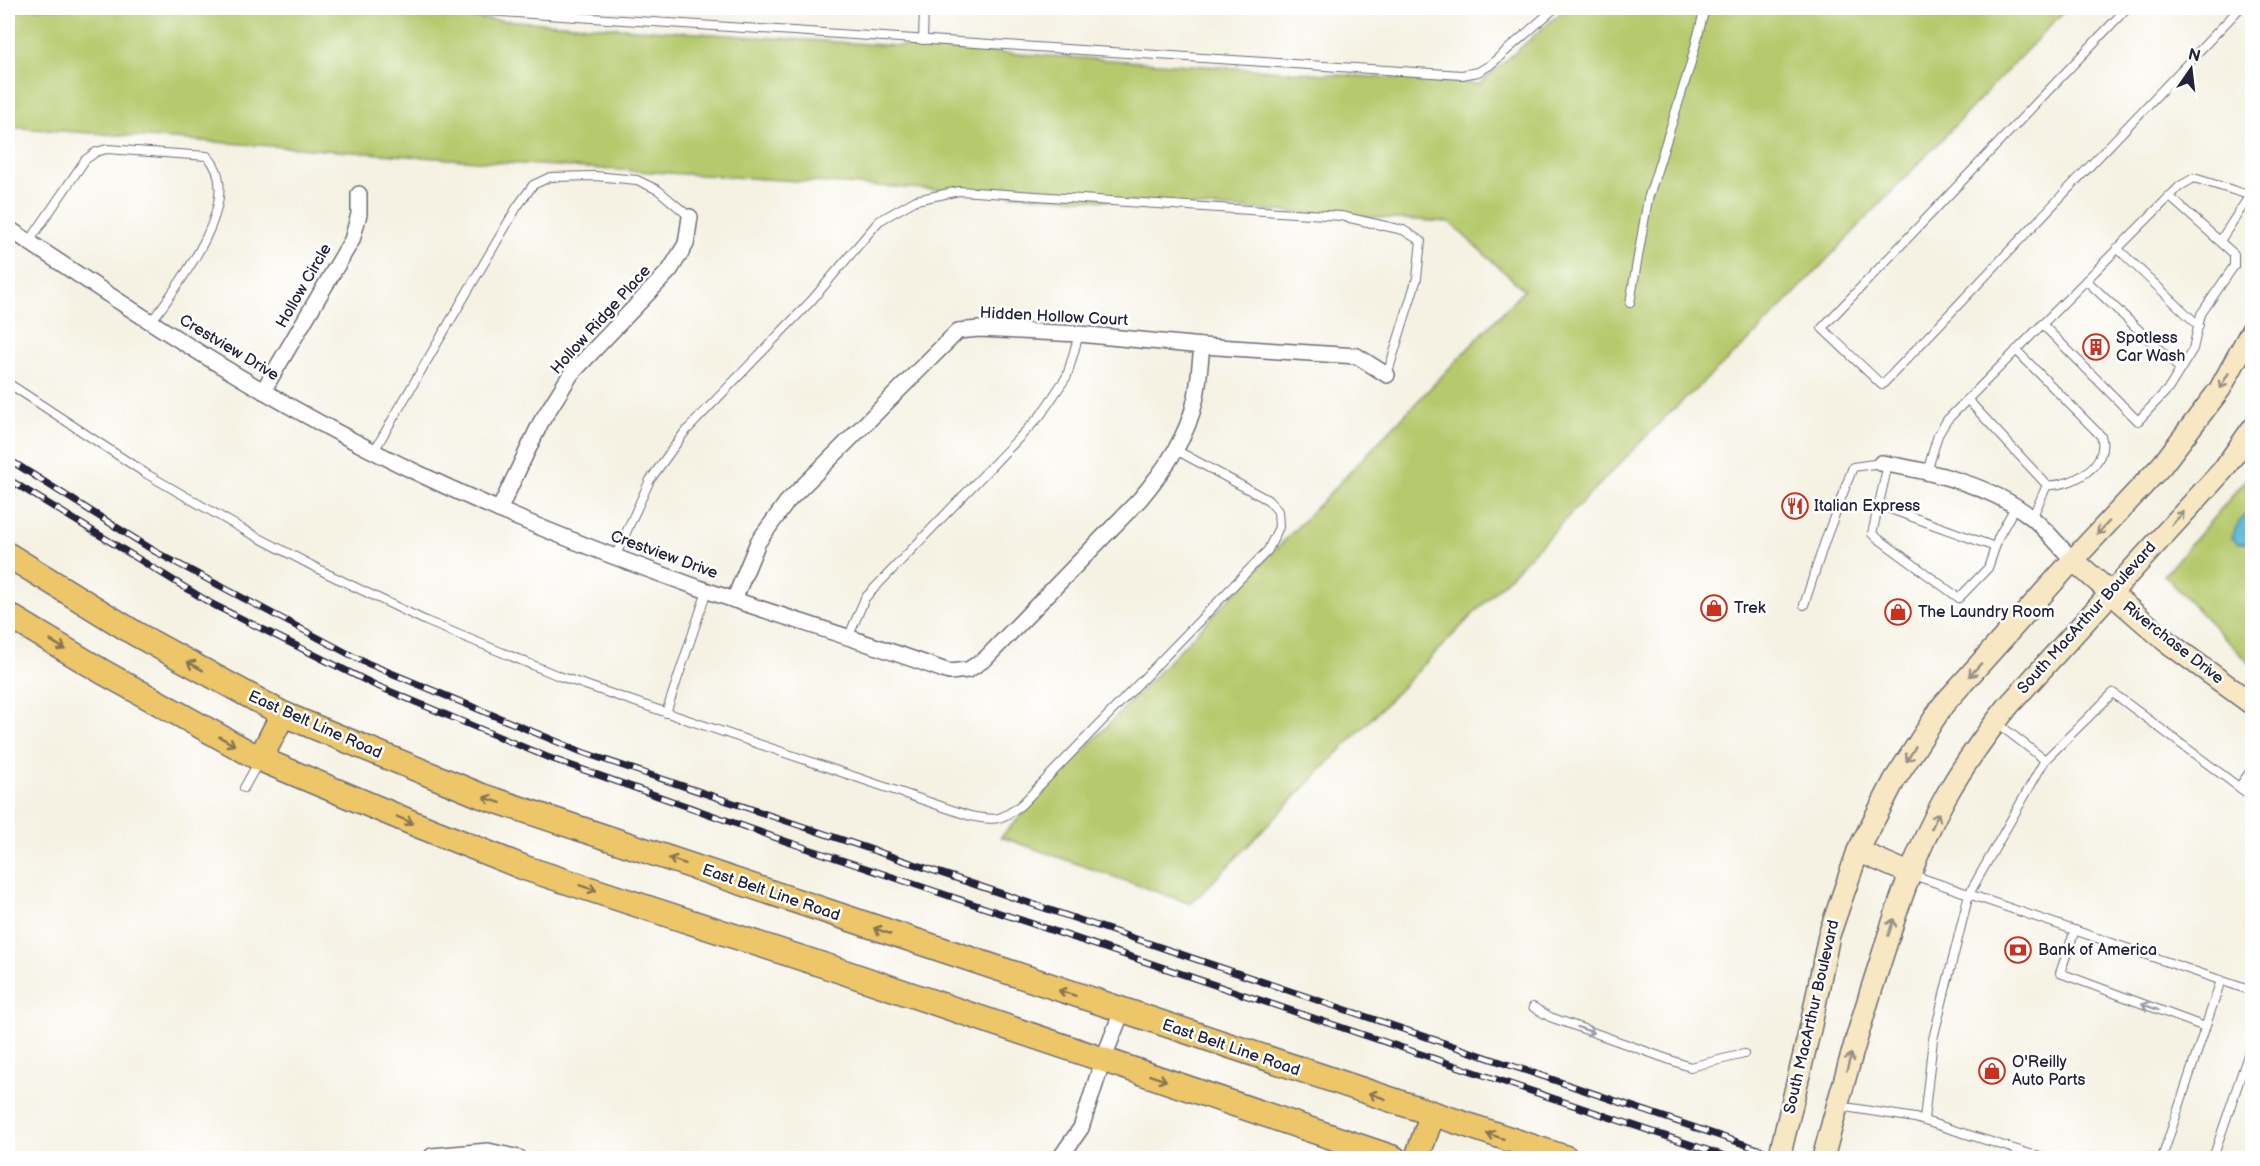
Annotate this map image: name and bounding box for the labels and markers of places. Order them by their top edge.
place label: Spotless Car Wash [2116,329,2186,366]
building icon: Spotless Car Wash [2081,332,2111,362]
restaurant icon: Italian Express [1780,491,1810,521]
place label: Italian Express [1814,497,1920,516]
shop icon: Trek [1699,593,1729,623]
shop icon: The Laundry Room [1883,597,1913,627]
place label: Trek [1734,599,1766,618]
place label: The Laundry Room [1918,603,2055,622]
bank icon: Bank of America [2003,935,2033,965]
place label: Bank of America [2038,941,2157,960]
place label: O'Reilly Auto Parts [2012,1053,2086,1090]
shop icon: O'Reilly Auto Parts [1977,1056,2007,1086]

